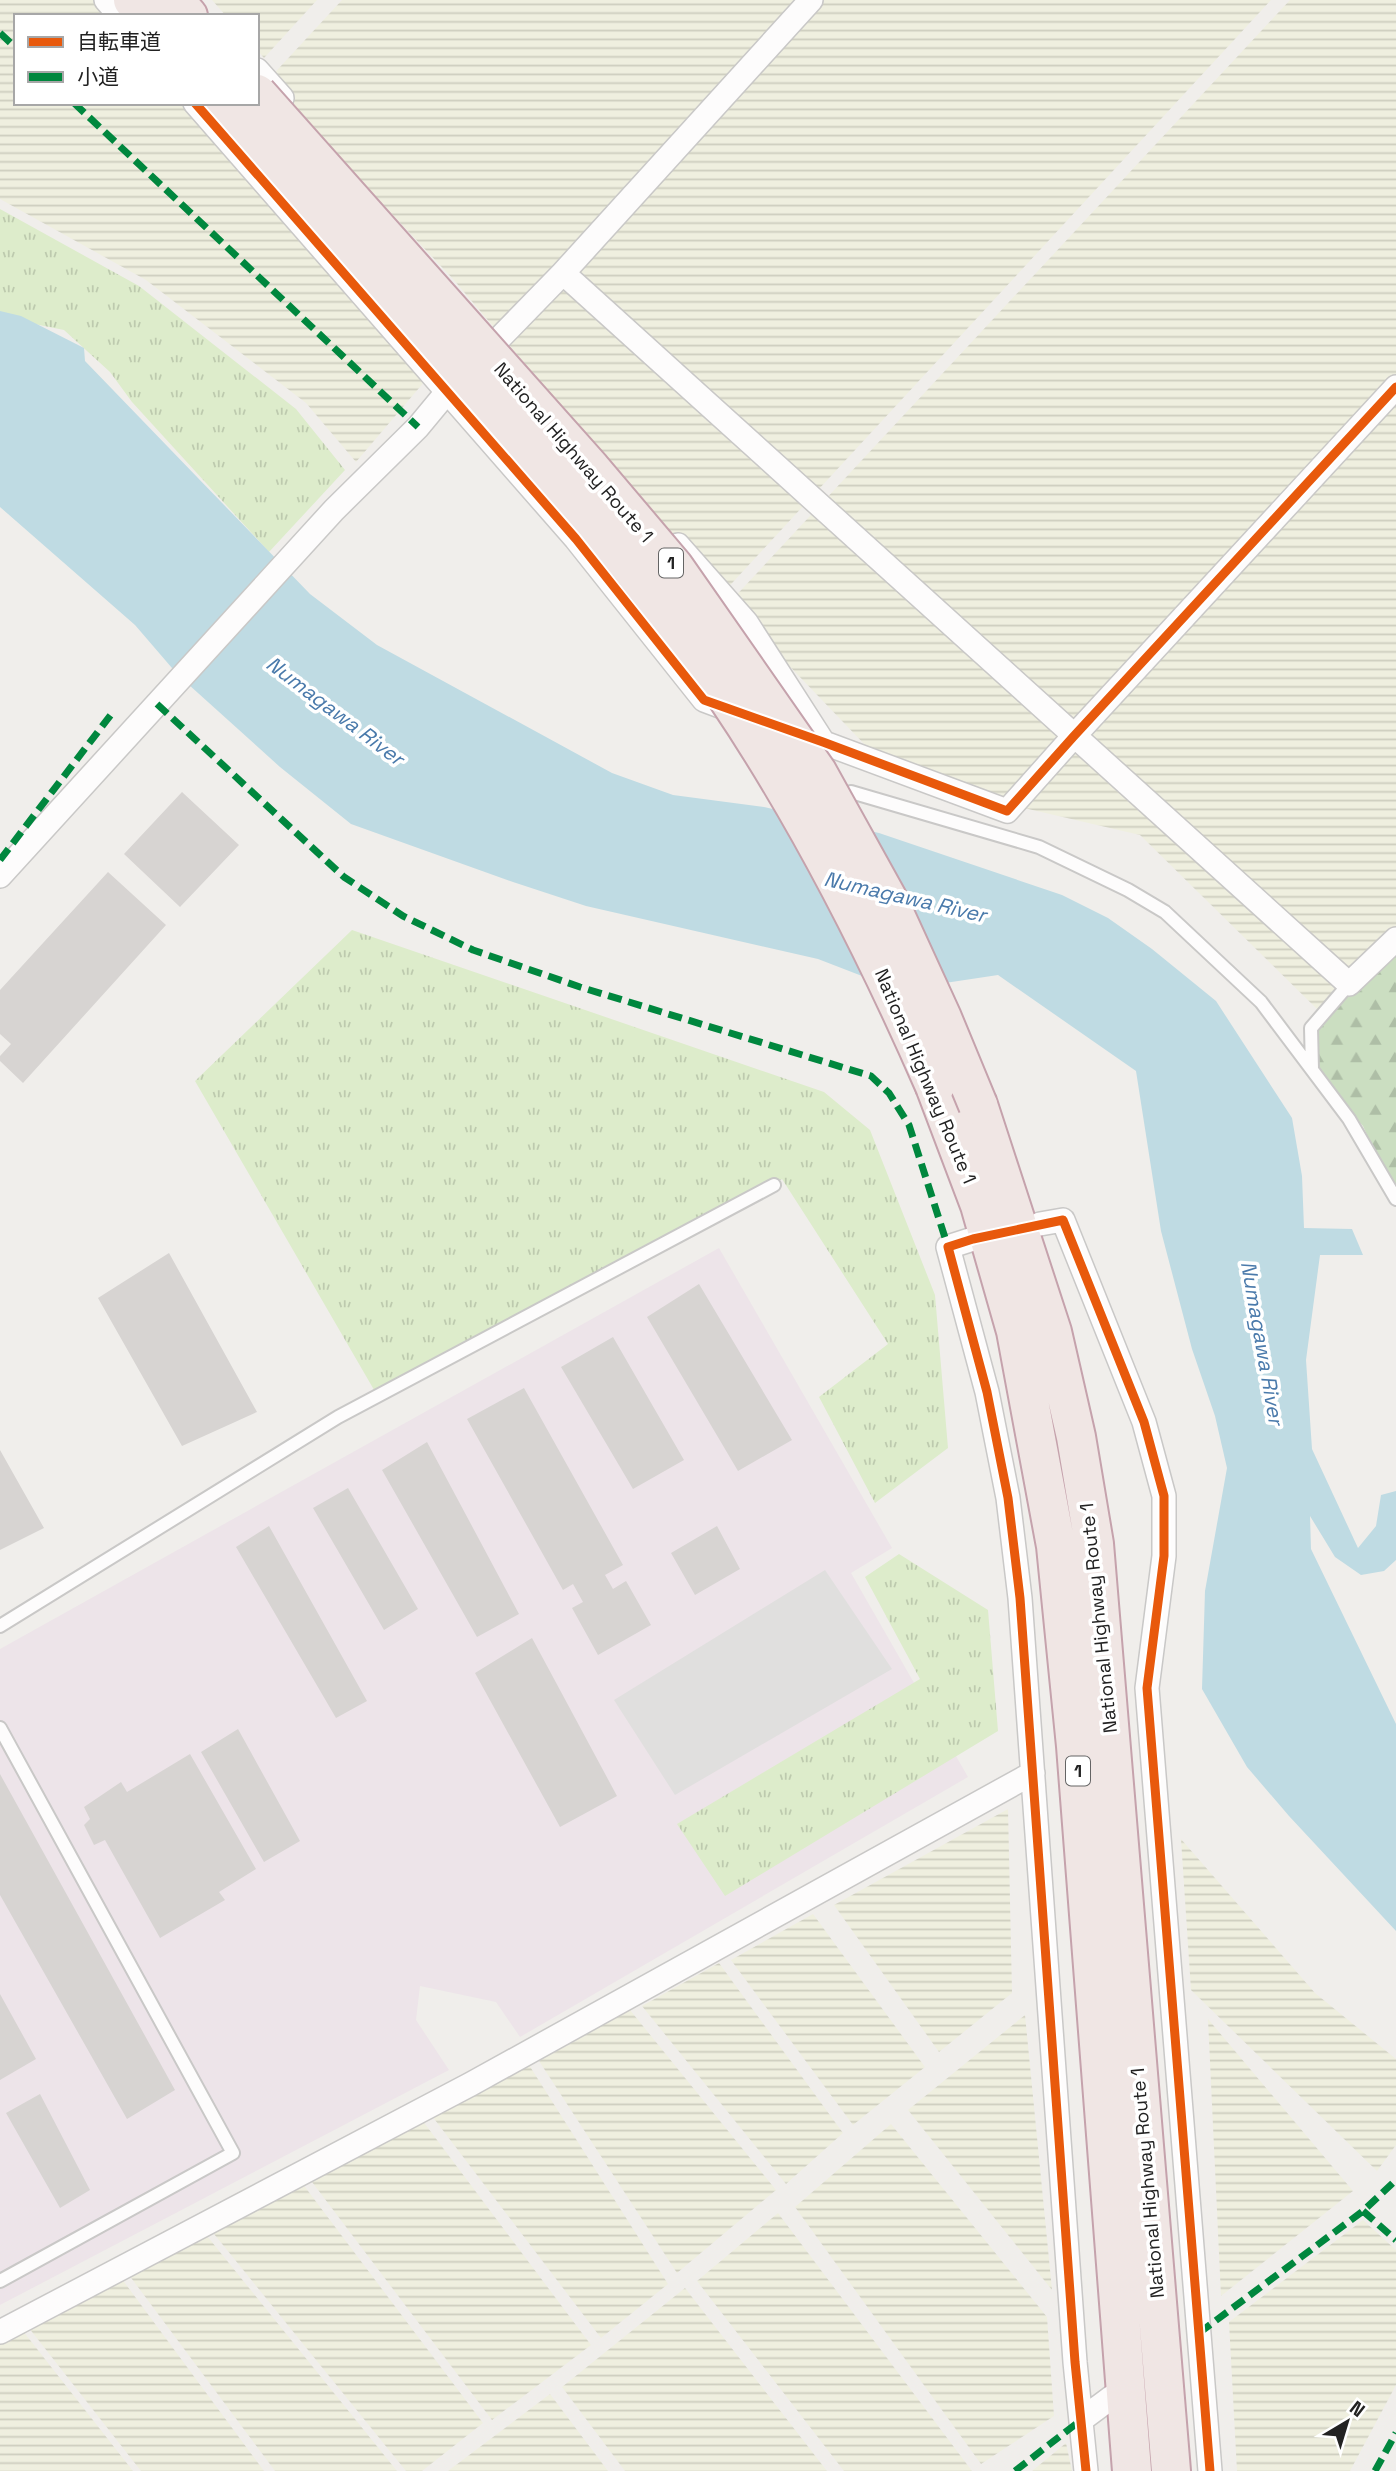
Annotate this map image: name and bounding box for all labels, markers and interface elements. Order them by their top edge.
legend [14,14,259,105]
text: 自転車道 [77,28,161,55]
text: 小道 [77,63,119,90]
street label: National Highway Route 1 [488,357,659,548]
road number: 1 [659,548,683,578]
water label: Numagawa River [261,650,411,773]
water label: Numagawa River [821,865,991,929]
street label: National Highway Route 1 [869,965,982,1187]
water label: Numagawa River [1235,1259,1291,1429]
street label: National Highway Route 1 [1074,1502,1123,1734]
road number: 1 [1066,1756,1090,1786]
street label: National Highway Route 1 [1125,2067,1170,2299]
north arrow [1312,2387,1382,2457]
text: N [1344,2395,1370,2423]

